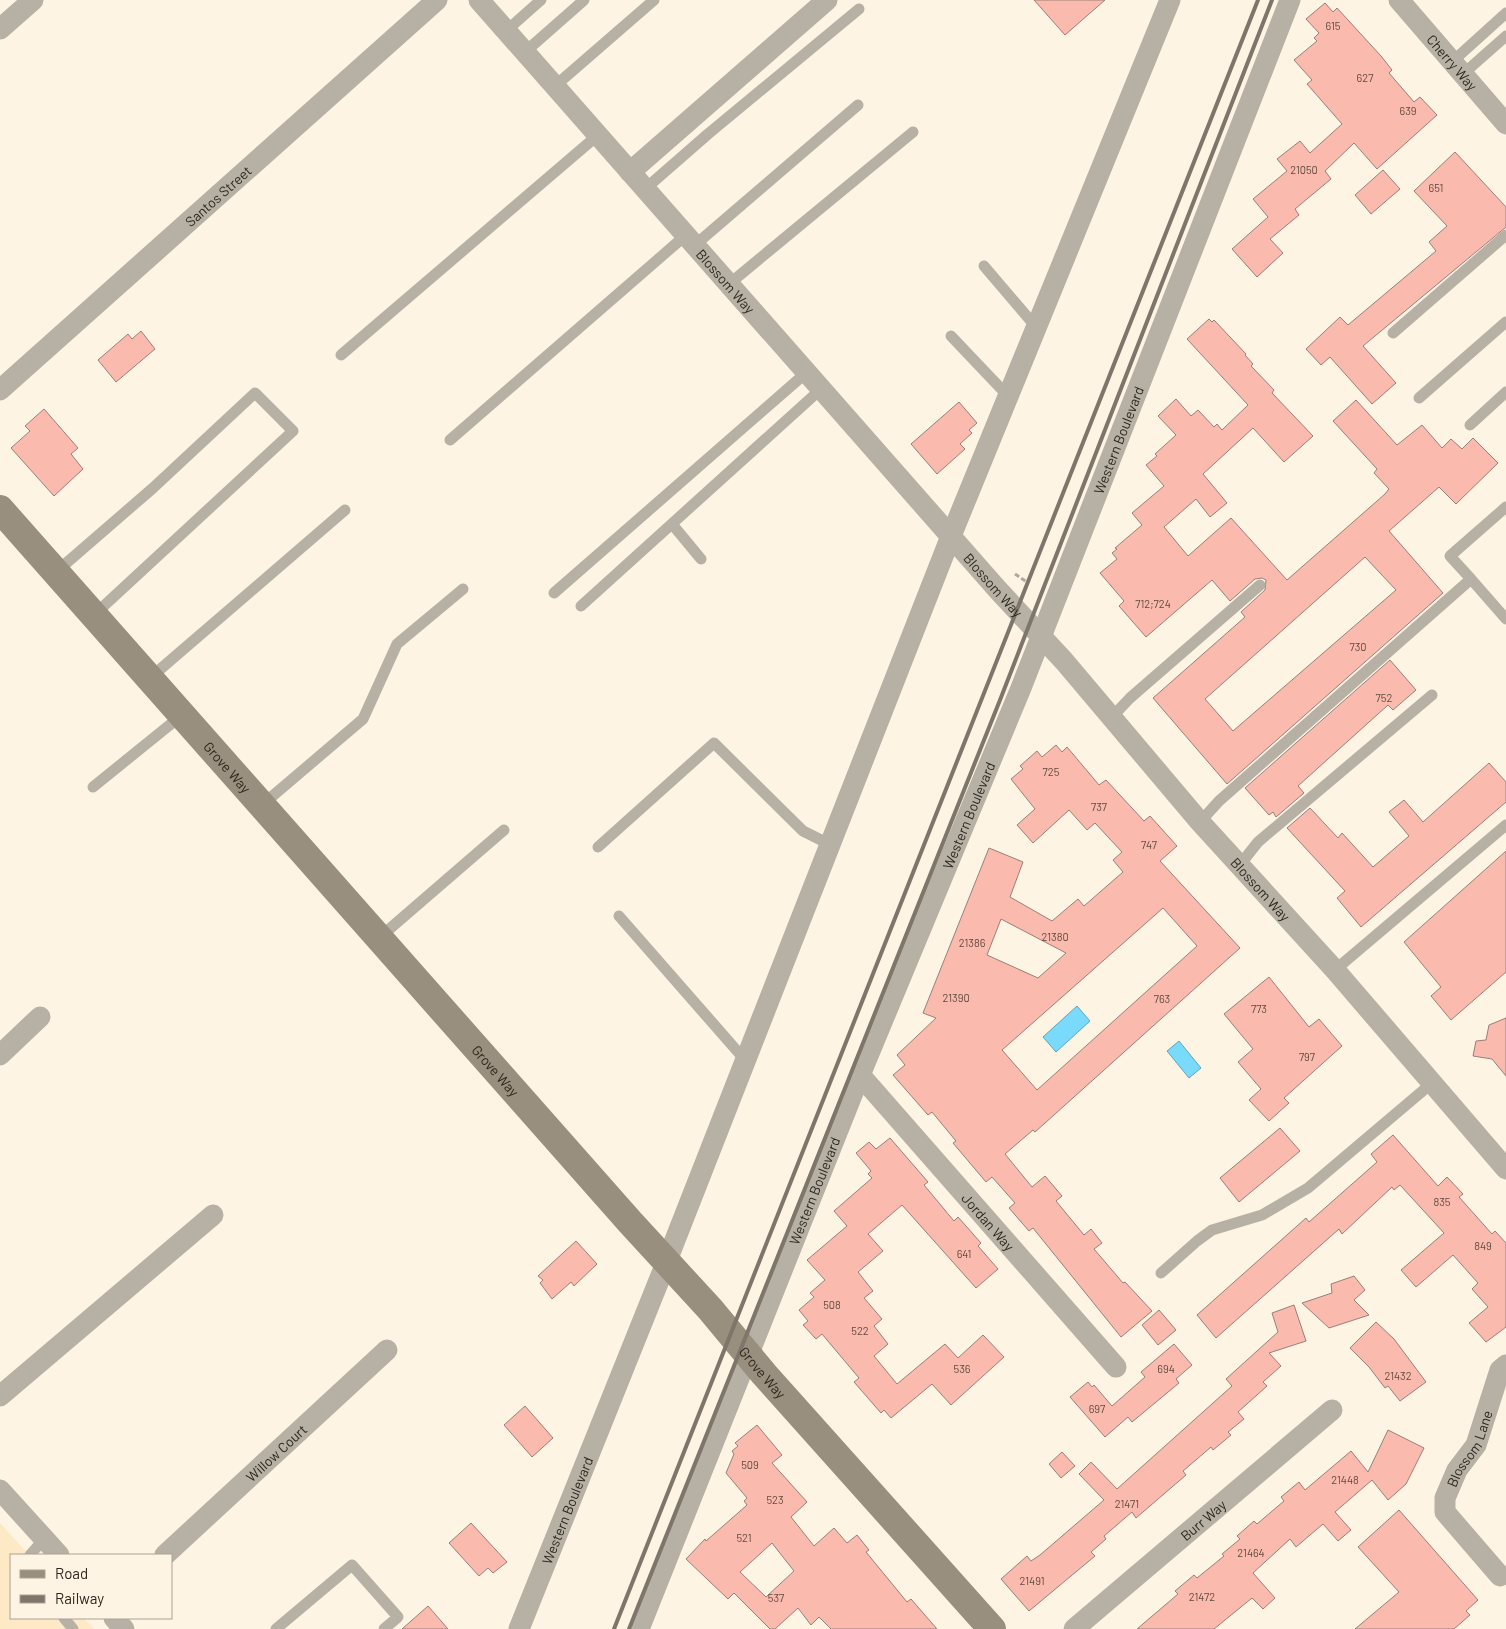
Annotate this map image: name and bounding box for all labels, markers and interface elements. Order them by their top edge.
house number: 615 [1326,19,1341,32]
street label: Cherry Way [1424,31,1482,94]
house number: 627 [1357,71,1373,84]
house number: 639 [1399,104,1417,117]
street label: Santos Street [181,162,255,230]
house number: 21050 [1290,163,1318,176]
house number: 651 [1429,181,1443,194]
street label: Blossom Way [693,245,759,317]
street label: Western Boulevard [1089,384,1147,496]
street label: Blossom Way [961,549,1027,621]
house number: 712;724 [1135,597,1171,610]
house number: 730 [1349,640,1367,653]
house number: 752 [1376,691,1392,704]
street label: Grove Way [201,738,255,796]
street label: Western Boulevard [938,759,998,871]
house number: 725 [1043,765,1060,778]
house number: 737 [1091,800,1107,813]
house number: 747 [1141,838,1157,851]
street label: Blossom Way [1228,854,1295,925]
house number: 21380 [1041,930,1069,943]
house number: 21386 [959,936,986,949]
house number: 21390 [942,991,970,1004]
house number: 763 [1154,992,1170,1005]
house number: 773 [1251,1002,1267,1015]
street label: Grove Way [469,1041,523,1100]
house number: 797 [1299,1050,1315,1063]
street label: Western Boulevard [785,1134,843,1247]
street label: Jordan Way [959,1189,1019,1254]
house number: 835 [1433,1195,1451,1208]
house number: 849 [1474,1239,1492,1252]
house number: 641 [957,1247,971,1260]
house number: 508 [823,1298,841,1311]
house number: 522 [851,1324,869,1337]
street label: Grove Way [736,1343,790,1402]
house number: 536 [954,1362,971,1375]
house number: 694 [1157,1362,1175,1375]
house number: 21432 [1384,1369,1412,1382]
house number: 697 [1089,1402,1105,1415]
street label: Blossom Lane [1442,1408,1495,1489]
street label: Willow Court [242,1420,310,1485]
street label: Western Boulevard [538,1454,596,1566]
house number: 509 [741,1458,759,1471]
house number: 21448 [1331,1473,1359,1486]
house number: 523 [766,1493,784,1506]
street label: Burr Way [1177,1495,1229,1544]
house number: 21471 [1115,1497,1139,1510]
house number: 521 [736,1531,752,1544]
house number: 21464 [1237,1546,1265,1559]
legend [10,1554,172,1619]
text: Road [55,1564,88,1582]
house number: 21491 [1019,1574,1045,1587]
text: Railway [55,1589,104,1607]
house number: 21472 [1189,1590,1215,1603]
house number: 537 [768,1591,784,1604]

